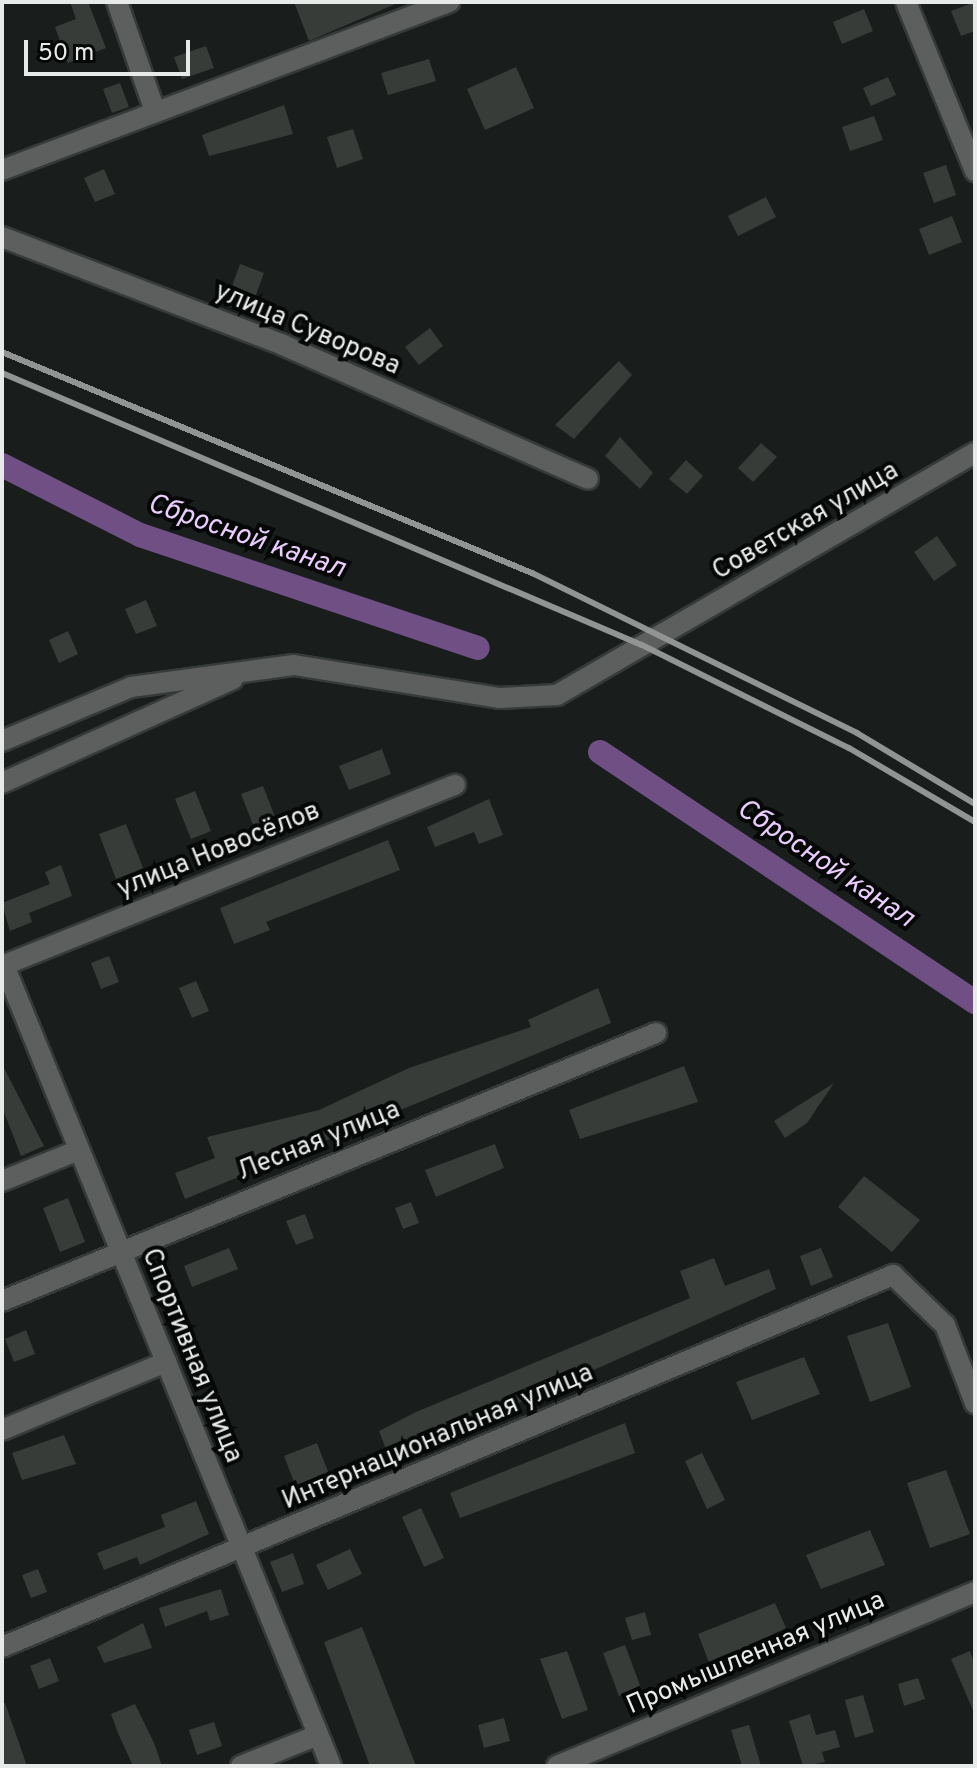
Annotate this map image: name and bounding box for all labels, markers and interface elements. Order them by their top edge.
scale bar [28,24,194,74]
text: 50 m [38,39,94,69]
street label: улица Суворова [210,277,404,383]
street label: Советская улица [708,456,904,588]
water label: Сбросной канал [143,487,349,587]
water label: Сбросной канал [730,792,920,936]
street label: улица Новосёлов [113,796,325,906]
street label: Лесная улица [233,1095,405,1189]
street label: Спортивная улица [134,1244,248,1468]
street label: Интернациональная улица [278,1358,598,1518]
street label: Промышленная улица [622,1585,890,1723]

